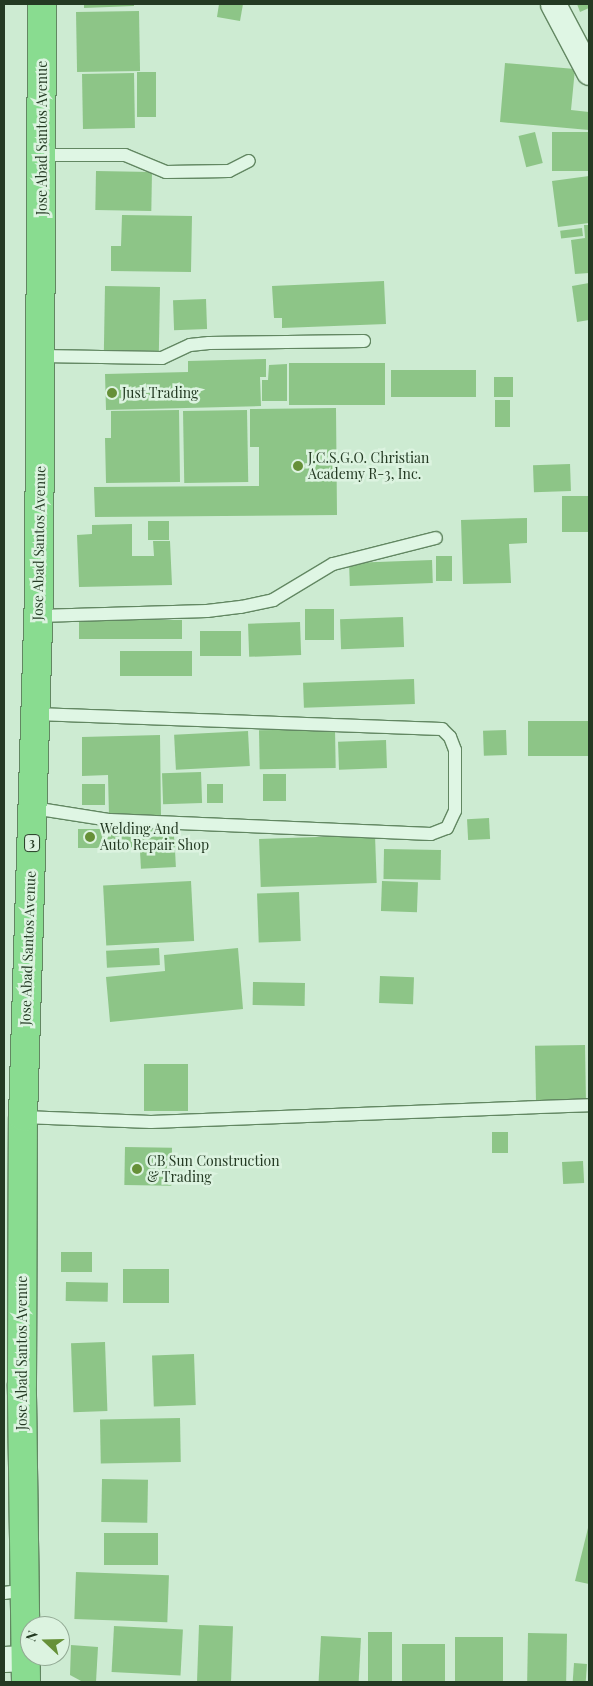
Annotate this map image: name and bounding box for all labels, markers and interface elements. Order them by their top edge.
street label: Jose Abad Santos Avenue [34,60,50,216]
place label: Just Trading [122,385,199,401]
marker: Just Trading [106,387,118,399]
place label: J.C.S.G.O. Christian Academy R-3, Inc. [308,450,429,482]
marker: J.C.S.G.O. Christian Academy R-3, Inc. [292,460,304,472]
street label: Jose Abad Santos Avenue [29,465,49,621]
place label: Welding And Auto Repair Shop [100,821,209,854]
marker: Welding And Auto Repair Shop [84,831,96,843]
road number: 3 [23,834,41,852]
street label: Jose Abad Santos Avenue [17,870,39,1026]
place label: CB Sun Construction & Trading [147,1153,280,1186]
marker: CB Sun Construction & Trading [131,1163,143,1175]
street label: Jose Abad Santos Avenue [14,1275,30,1431]
north arrow [20,1616,70,1666]
text: N [21,1628,42,1644]

